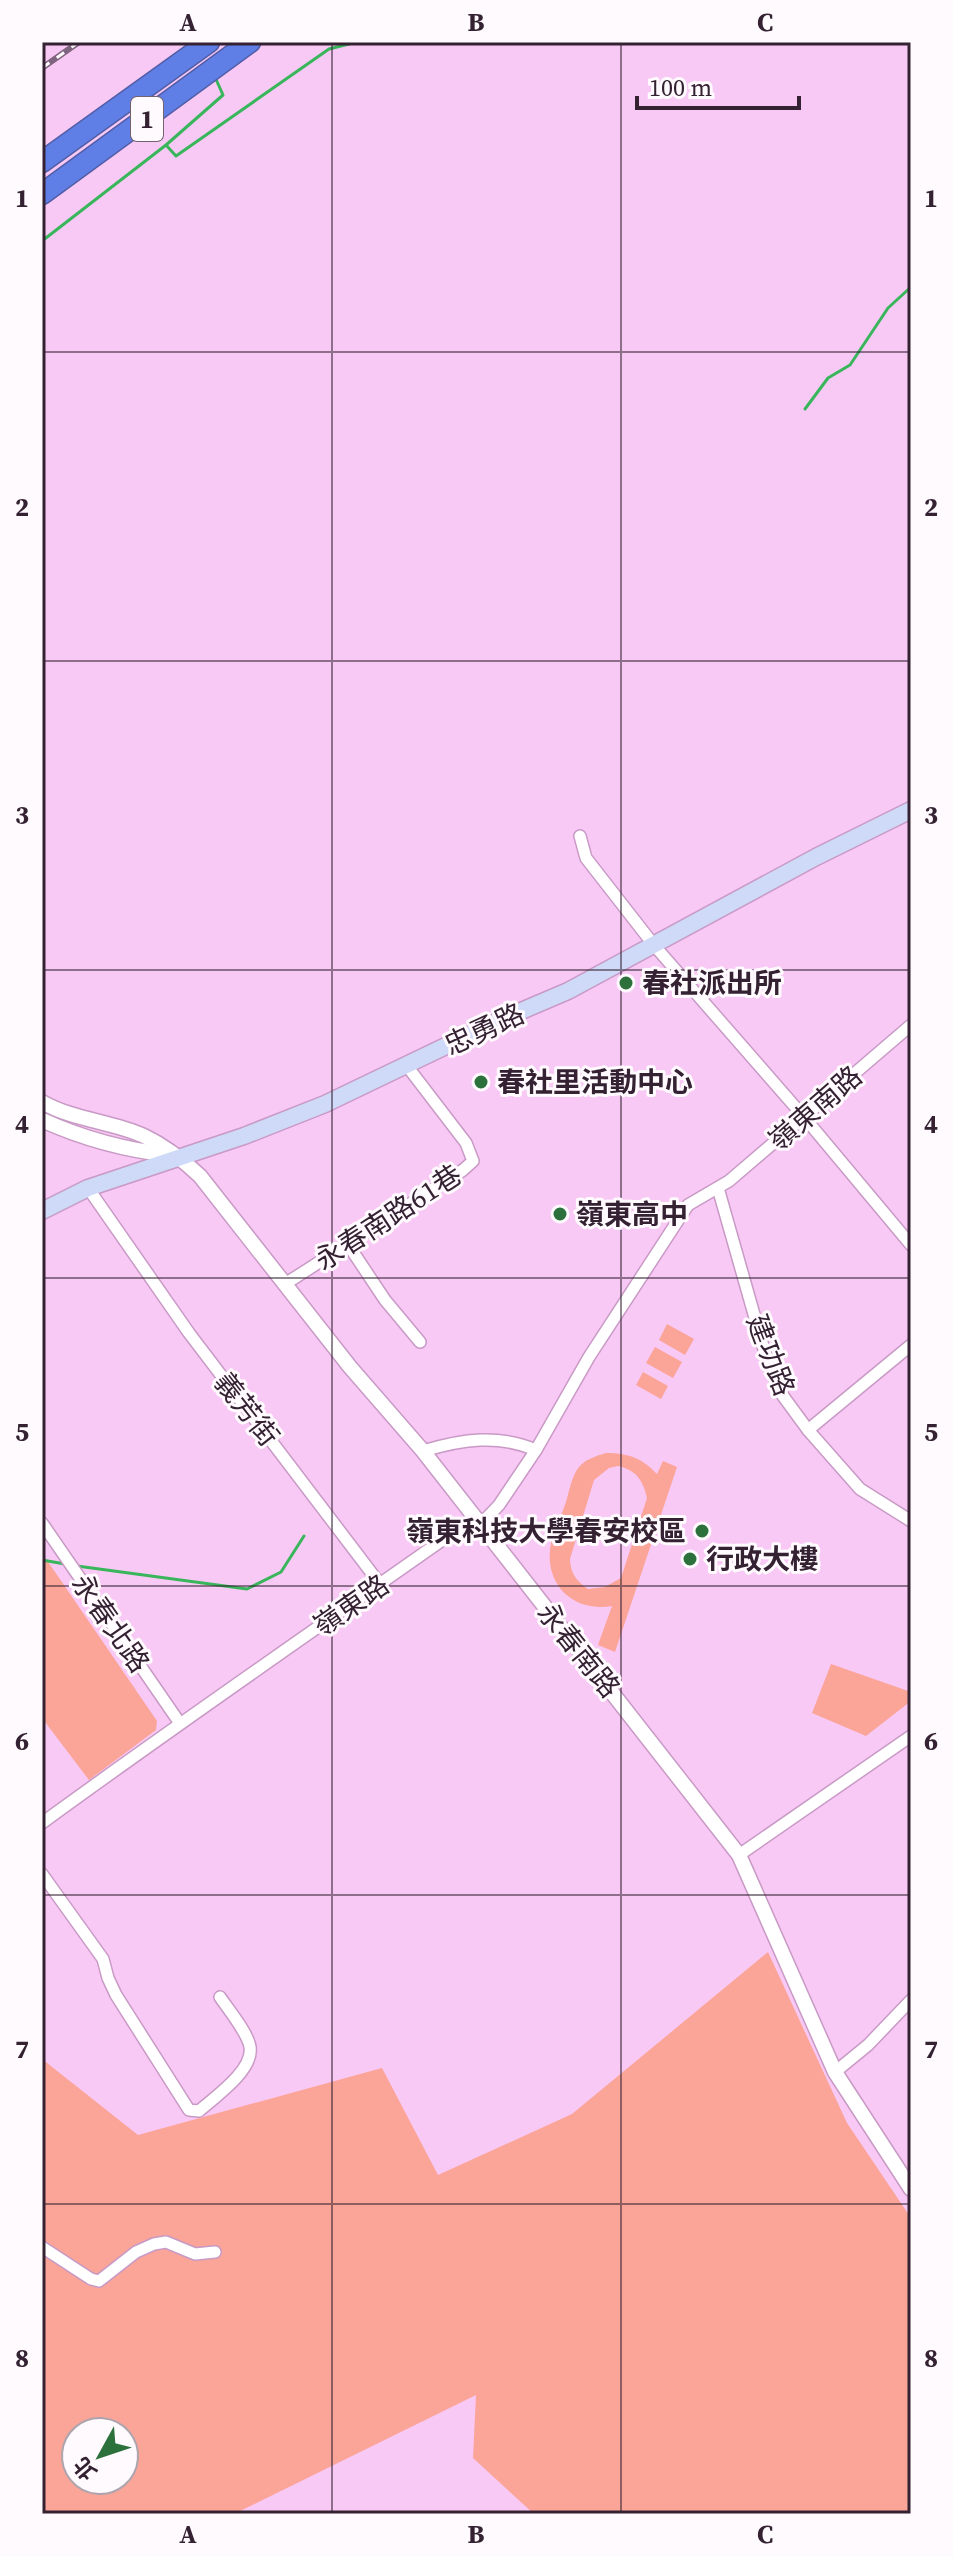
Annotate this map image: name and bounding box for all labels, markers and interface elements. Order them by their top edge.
text: A [179,4,197,40]
text: B [468,4,485,40]
text: C [757,4,773,40]
scale bar [637,60,799,110]
text: 100 m [649,71,712,104]
road number: 1 [131,97,163,141]
text: 1 [15,180,29,216]
text: 1 [924,180,938,216]
text: 2 [15,489,29,525]
text: 2 [924,489,938,525]
text: 3 [15,797,29,833]
text: 3 [924,797,938,833]
place label: 春社派出所 [642,964,782,1002]
marker: 春社派出所 [617,974,635,992]
street label: 忠勇路 [438,994,530,1064]
street label: 嶺東南路 [760,1057,870,1159]
place label: 春社里活動中心 [497,1063,693,1101]
marker: 春社里活動中心 [472,1073,490,1091]
text: 4 [15,1106,29,1142]
text: 4 [924,1106,938,1142]
street label: 永春南路61巷 [307,1155,469,1279]
place label: 嶺東高中 [576,1195,688,1233]
marker: 嶺東高中 [551,1205,569,1223]
street label: 建功路 [738,1309,804,1401]
street label: 義芳街 [206,1364,288,1454]
text: 5 [15,1414,29,1450]
text: 5 [924,1414,938,1450]
place label: 嶺東科技大學春安校區 [406,1512,686,1550]
marker: 嶺東科技大學春安校區 [693,1522,711,1540]
place label: 行政大樓 [706,1540,818,1578]
marker: 行政大樓 [681,1550,699,1568]
street label: 嶺東路 [306,1565,396,1645]
street label: 永春北路 [63,1566,159,1680]
street label: 永春南路 [529,1595,629,1705]
text: 6 [15,1723,29,1759]
text: 6 [924,1723,938,1759]
text: 7 [15,2031,29,2067]
text: 7 [924,2031,938,2067]
text: 8 [15,2340,29,2376]
text: 8 [924,2340,938,2376]
north arrow [60,2416,140,2496]
text: 北 [66,2451,103,2487]
text: A [179,2516,197,2552]
text: B [468,2516,485,2552]
text: C [757,2516,773,2552]

